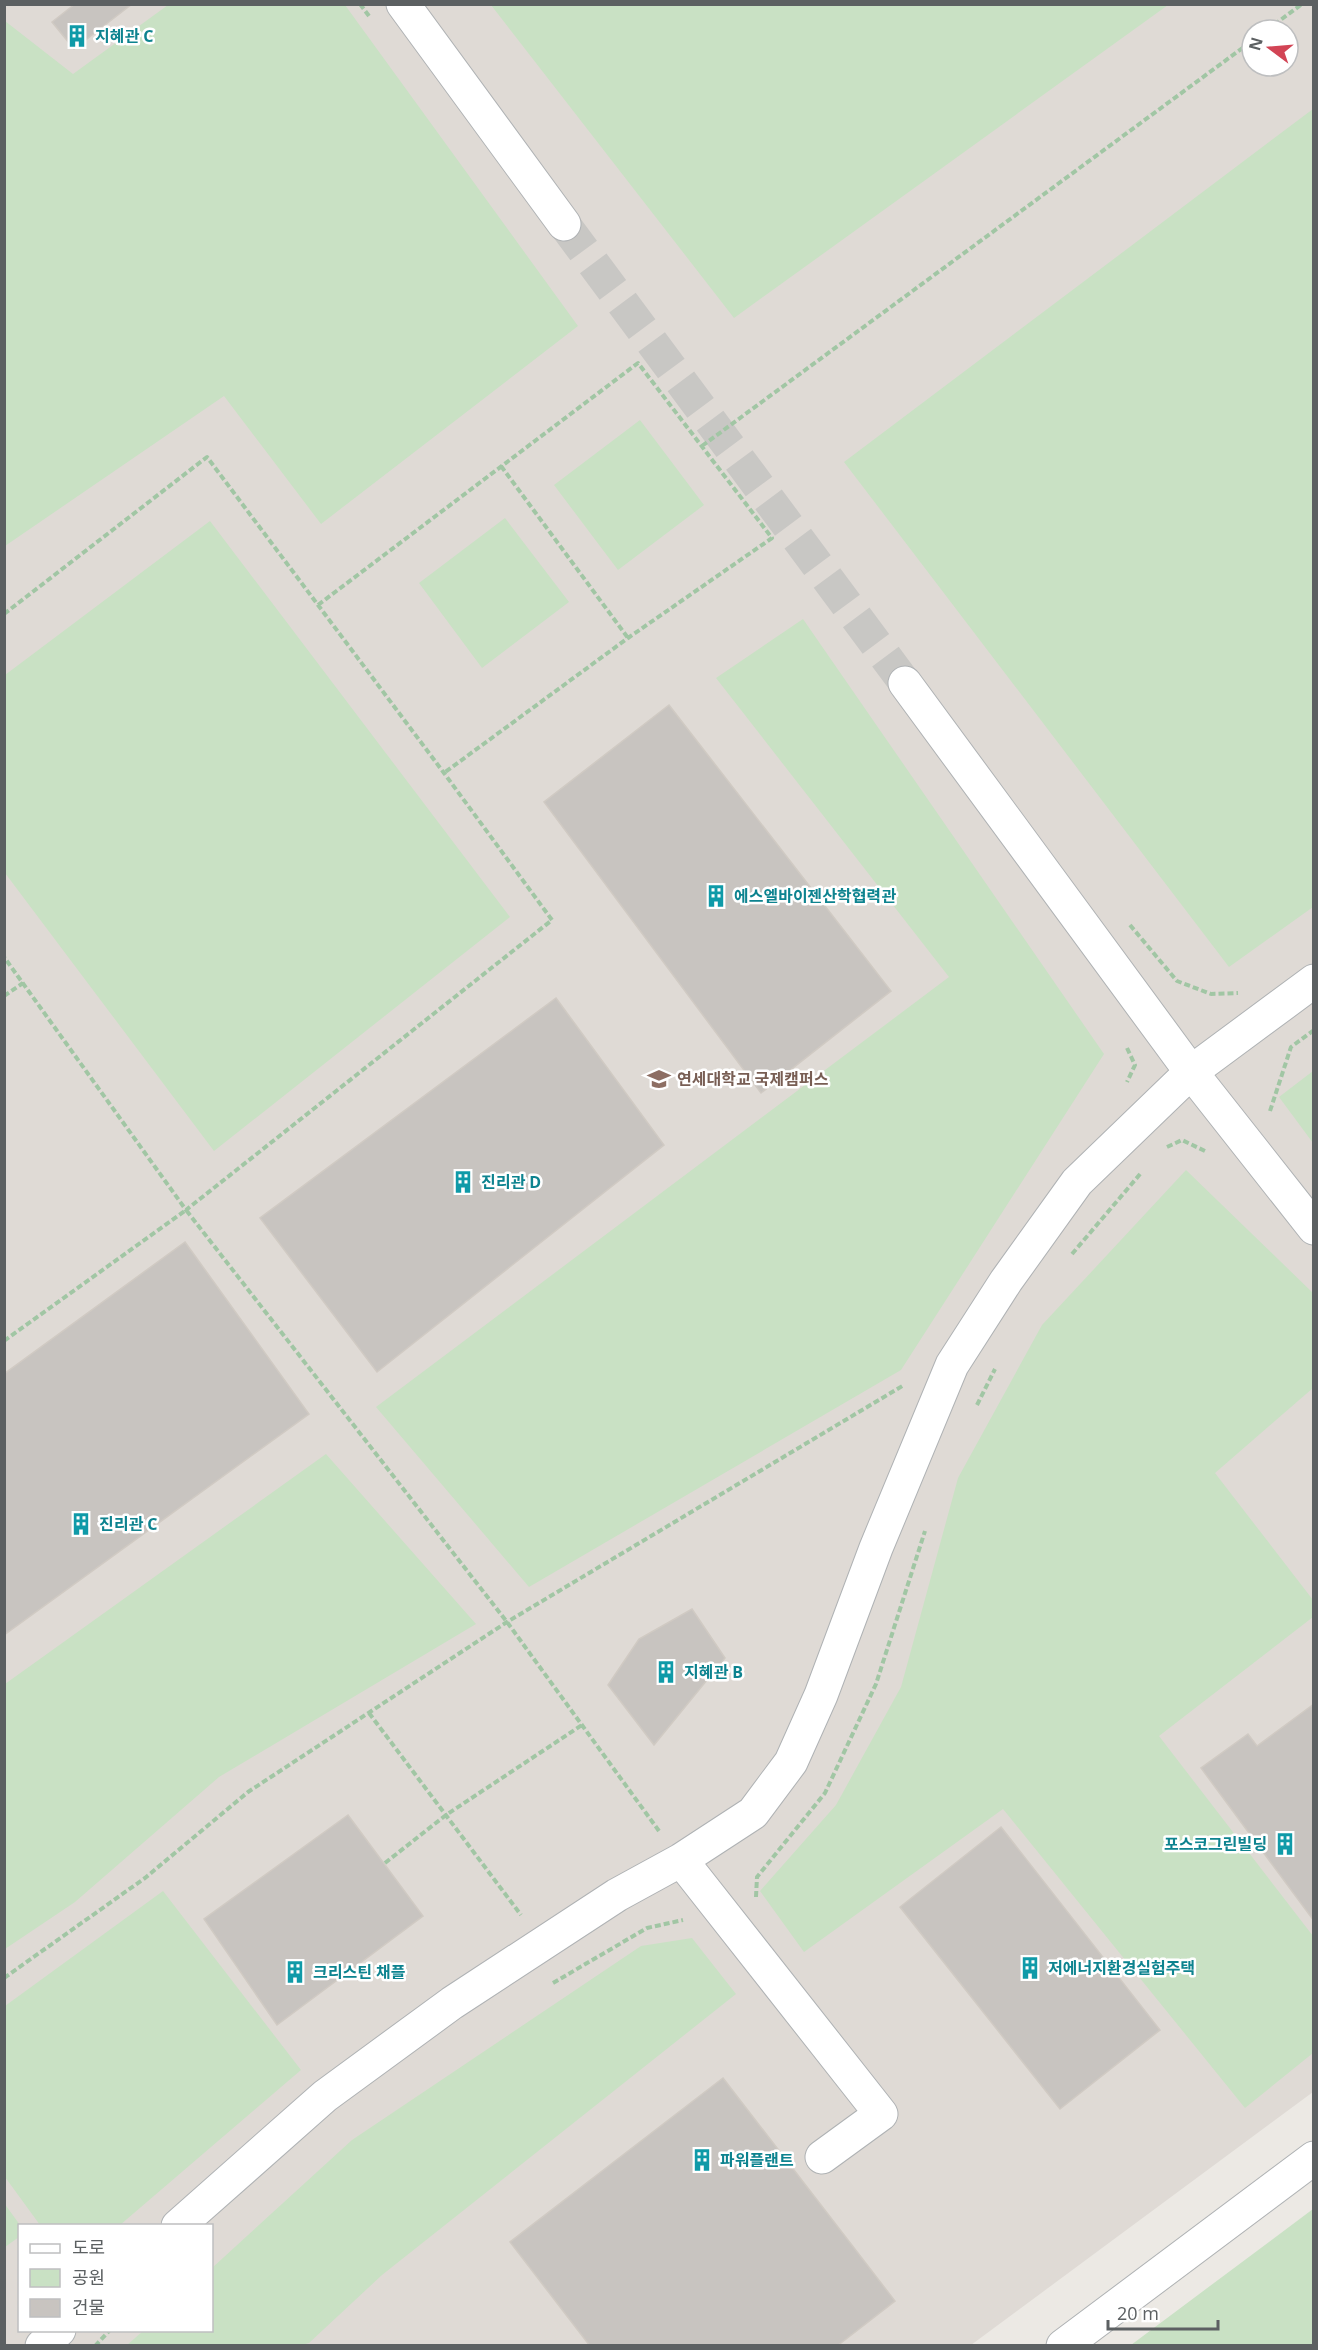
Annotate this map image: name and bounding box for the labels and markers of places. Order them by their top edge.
building icon: 지혜관 C [64,23,90,49]
place label: 지혜관 C [95,25,154,47]
building icon: 에스엘바이젠산학협력관 [703,883,729,909]
place label: 에스엘바이젠산학협력관 [734,885,896,907]
school or university icon: 연세대학교 국제캠퍼스 [646,1066,672,1092]
place label: 연세대학교 국제캠퍼스 [677,1068,829,1090]
building icon: 진리관 D [450,1169,476,1195]
place label: 진리관 D [481,1171,541,1193]
building icon: 진리관 C [68,1511,94,1537]
place label: 진리관 C [99,1513,158,1535]
building icon: 지혜관 B [653,1659,679,1685]
place label: 지혜관 B [684,1661,743,1683]
building icon: 포스코그린빌딩 [1272,1831,1298,1857]
place label: 포스코그린빌딩 [1164,1833,1267,1855]
building icon: 저에너지환경실험주택 [1017,1955,1043,1981]
place label: 저에너지환경실험주택 [1048,1957,1195,1979]
building icon: 크리스틴 채플 [282,1959,308,1985]
place label: 크리스틴 채플 [313,1961,406,1983]
building icon: 파워플랜트 [689,2147,715,2173]
place label: 파워플랜트 [720,2149,794,2171]

